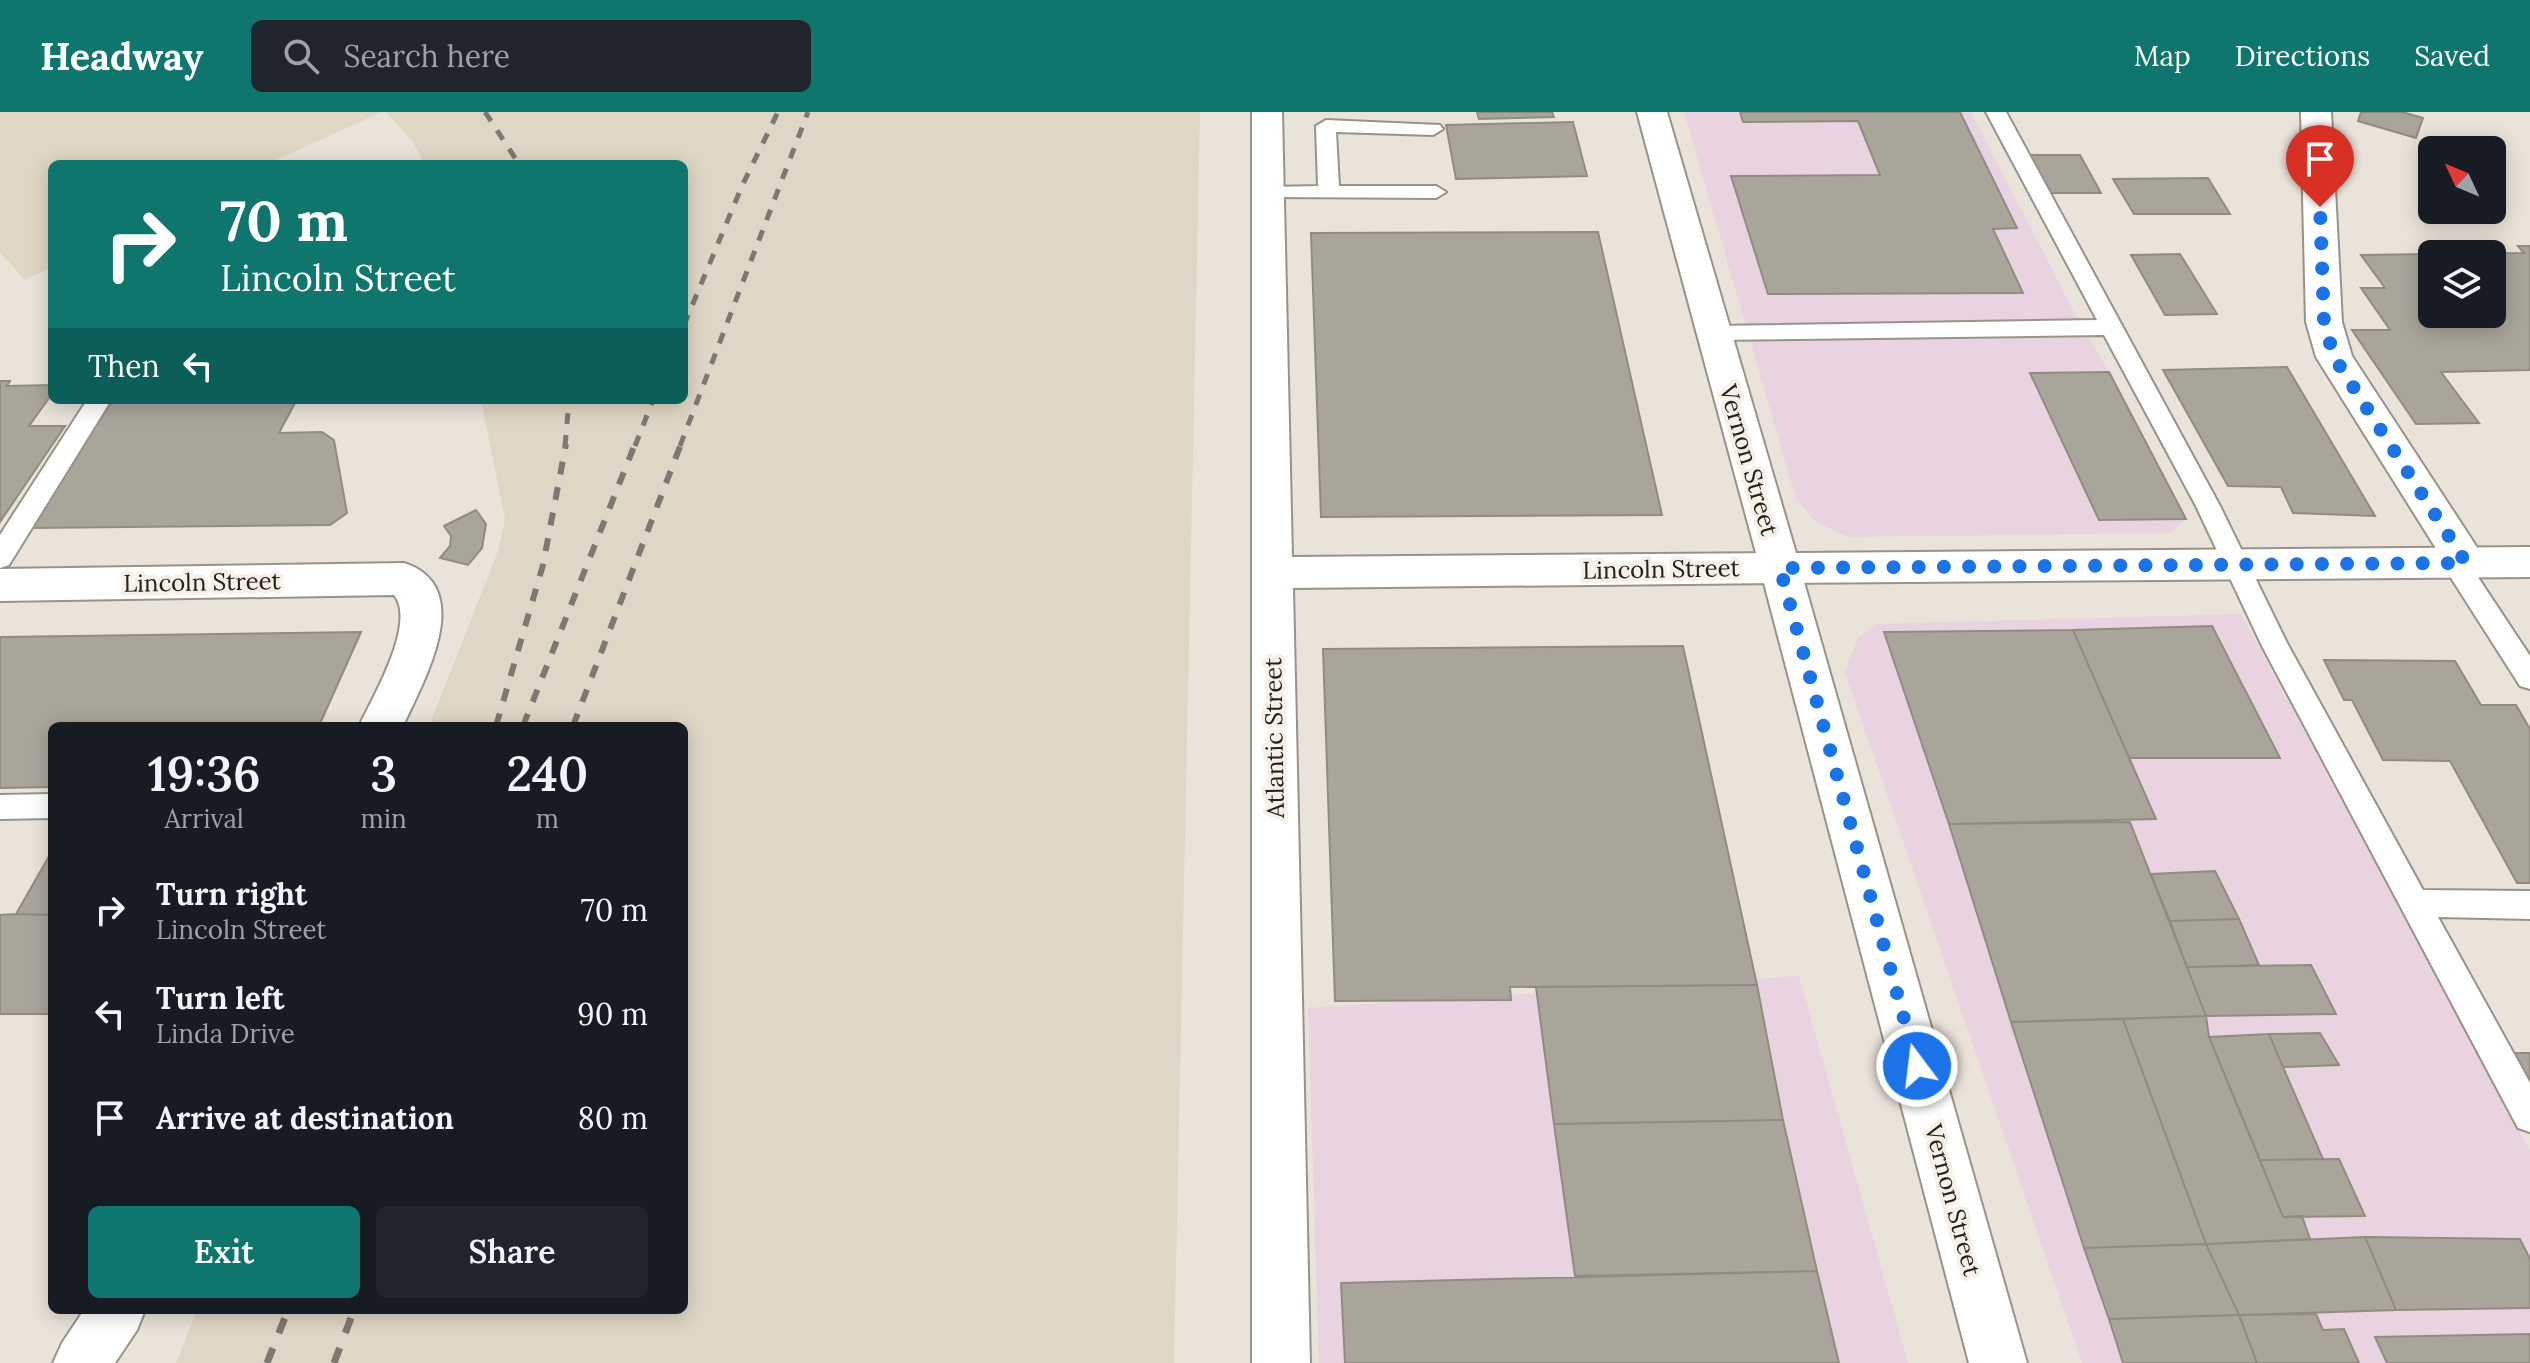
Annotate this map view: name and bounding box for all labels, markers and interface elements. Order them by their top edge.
search box [251,20,811,92]
text: Headway [40,32,203,80]
icon: search [279,34,323,78]
text: Search here [343,37,510,75]
text: Map [2134,38,2191,74]
text: Directions [2235,38,2370,74]
text: Saved [2414,38,2490,74]
pin [2286,125,2354,207]
north arrow [2418,136,2506,224]
map controls [2418,136,2506,328]
icon: arrive [2298,137,2342,181]
text: 70 m [220,185,348,256]
icon: right [88,192,192,296]
button: layers [2418,240,2506,328]
text: Lincoln Street [220,255,456,301]
icon: left [176,344,220,388]
text: Then [88,347,160,385]
street label: Vernon Street [1712,380,1786,540]
street label: Lincoln Street [1582,552,1741,586]
street label: Lincoln Street [123,565,282,599]
street label: Atlantic Street [1257,657,1291,820]
text: 19:36 [148,743,261,804]
text: 3 [370,743,397,804]
text: 240 [507,743,588,804]
text: Arrival [164,802,244,835]
text: min [360,802,407,835]
text: m [536,802,559,835]
text: Turn right [156,875,307,913]
icon: right [88,888,132,932]
text: 70 m [581,891,648,929]
text: Lincoln Street [156,913,326,946]
text: Turn left [156,979,284,1017]
icon: left [88,992,132,1036]
text: 90 m [577,995,648,1033]
text: Linda Drive [156,1017,295,1050]
position arrow [1875,1024,1959,1108]
icon: arrive [88,1096,132,1140]
text: Arrive at destination [156,1099,454,1137]
text: 80 m [578,1099,648,1137]
street label: Vernon Street [1918,1120,1988,1280]
button: Exit [88,1206,360,1298]
button: Share [376,1206,648,1298]

